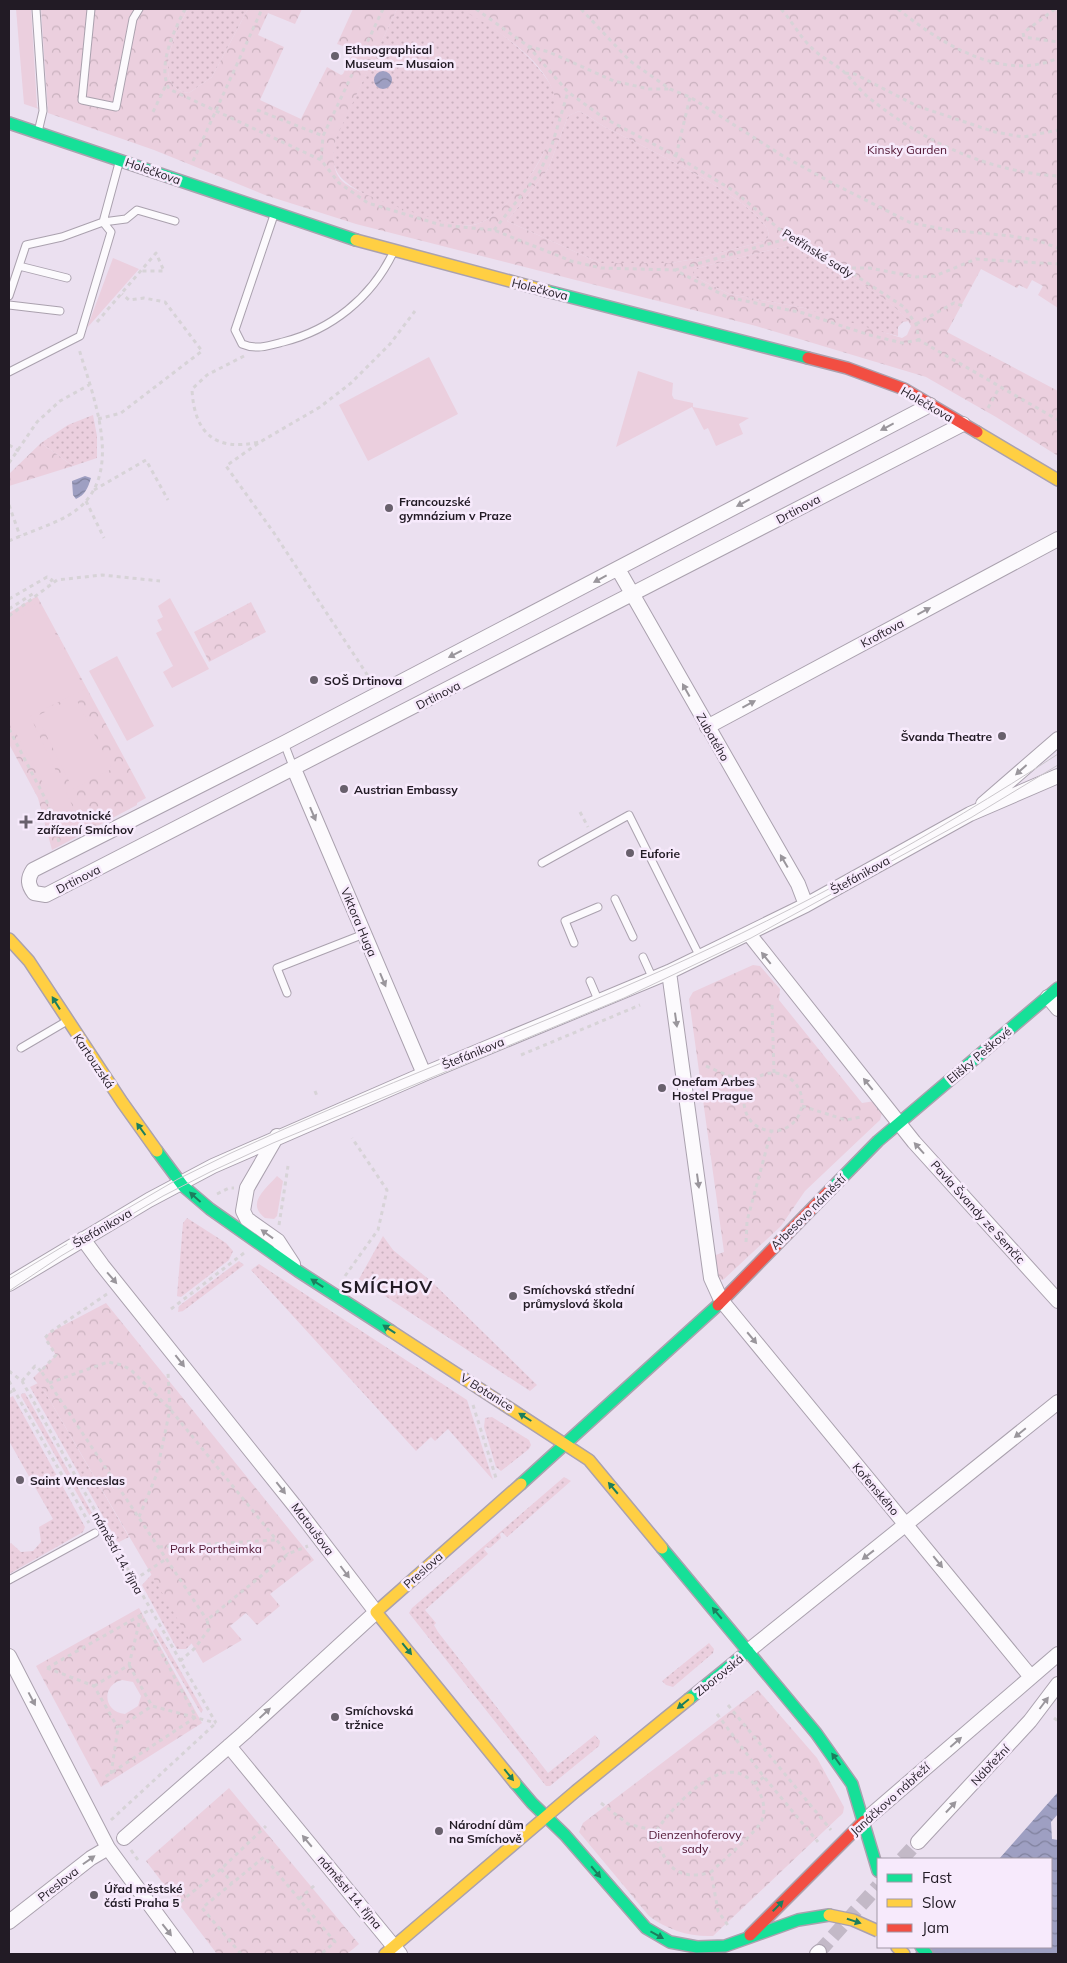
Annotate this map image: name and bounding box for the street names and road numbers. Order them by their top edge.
street label: Holečkova [123,155,183,187]
street label: Petřínské sady [780,225,857,281]
street label: Holečkova [510,275,570,303]
street label: Holečkova [898,383,956,425]
street label: Drtinova [773,491,823,527]
street label: Kroftova [858,615,906,651]
street label: Drtinova [413,677,463,713]
street label: Zubatého [693,710,733,764]
street label: Štefánikova [828,853,892,897]
street label: Drtinova [53,861,103,897]
street label: Viktora Huga [338,885,380,959]
street label: Elišky Peškové [944,1024,1014,1086]
street label: Kartouzská [70,1031,118,1091]
street label: Štefánikova [440,1034,506,1072]
street label: Pavla Švandy ze Semčic [928,1157,1028,1267]
street label: Arbesovo náměstí [767,1170,850,1253]
street label: Štefánikova [70,1205,134,1251]
street label: V Botanice [458,1370,516,1414]
street label: Kořenského [850,1459,903,1519]
street label: Matoušova [288,1500,338,1558]
street label: náměstí 14. října [89,1509,147,1597]
street label: Preslova [400,1549,446,1591]
street label: Zborovská [692,1651,746,1699]
street label: Nábřežní [967,1741,1013,1788]
street label: Janáčkovo nábřeží [847,1759,934,1839]
street label: náměstí 14. října [315,1852,385,1932]
street label: Preslova [35,1863,81,1905]

